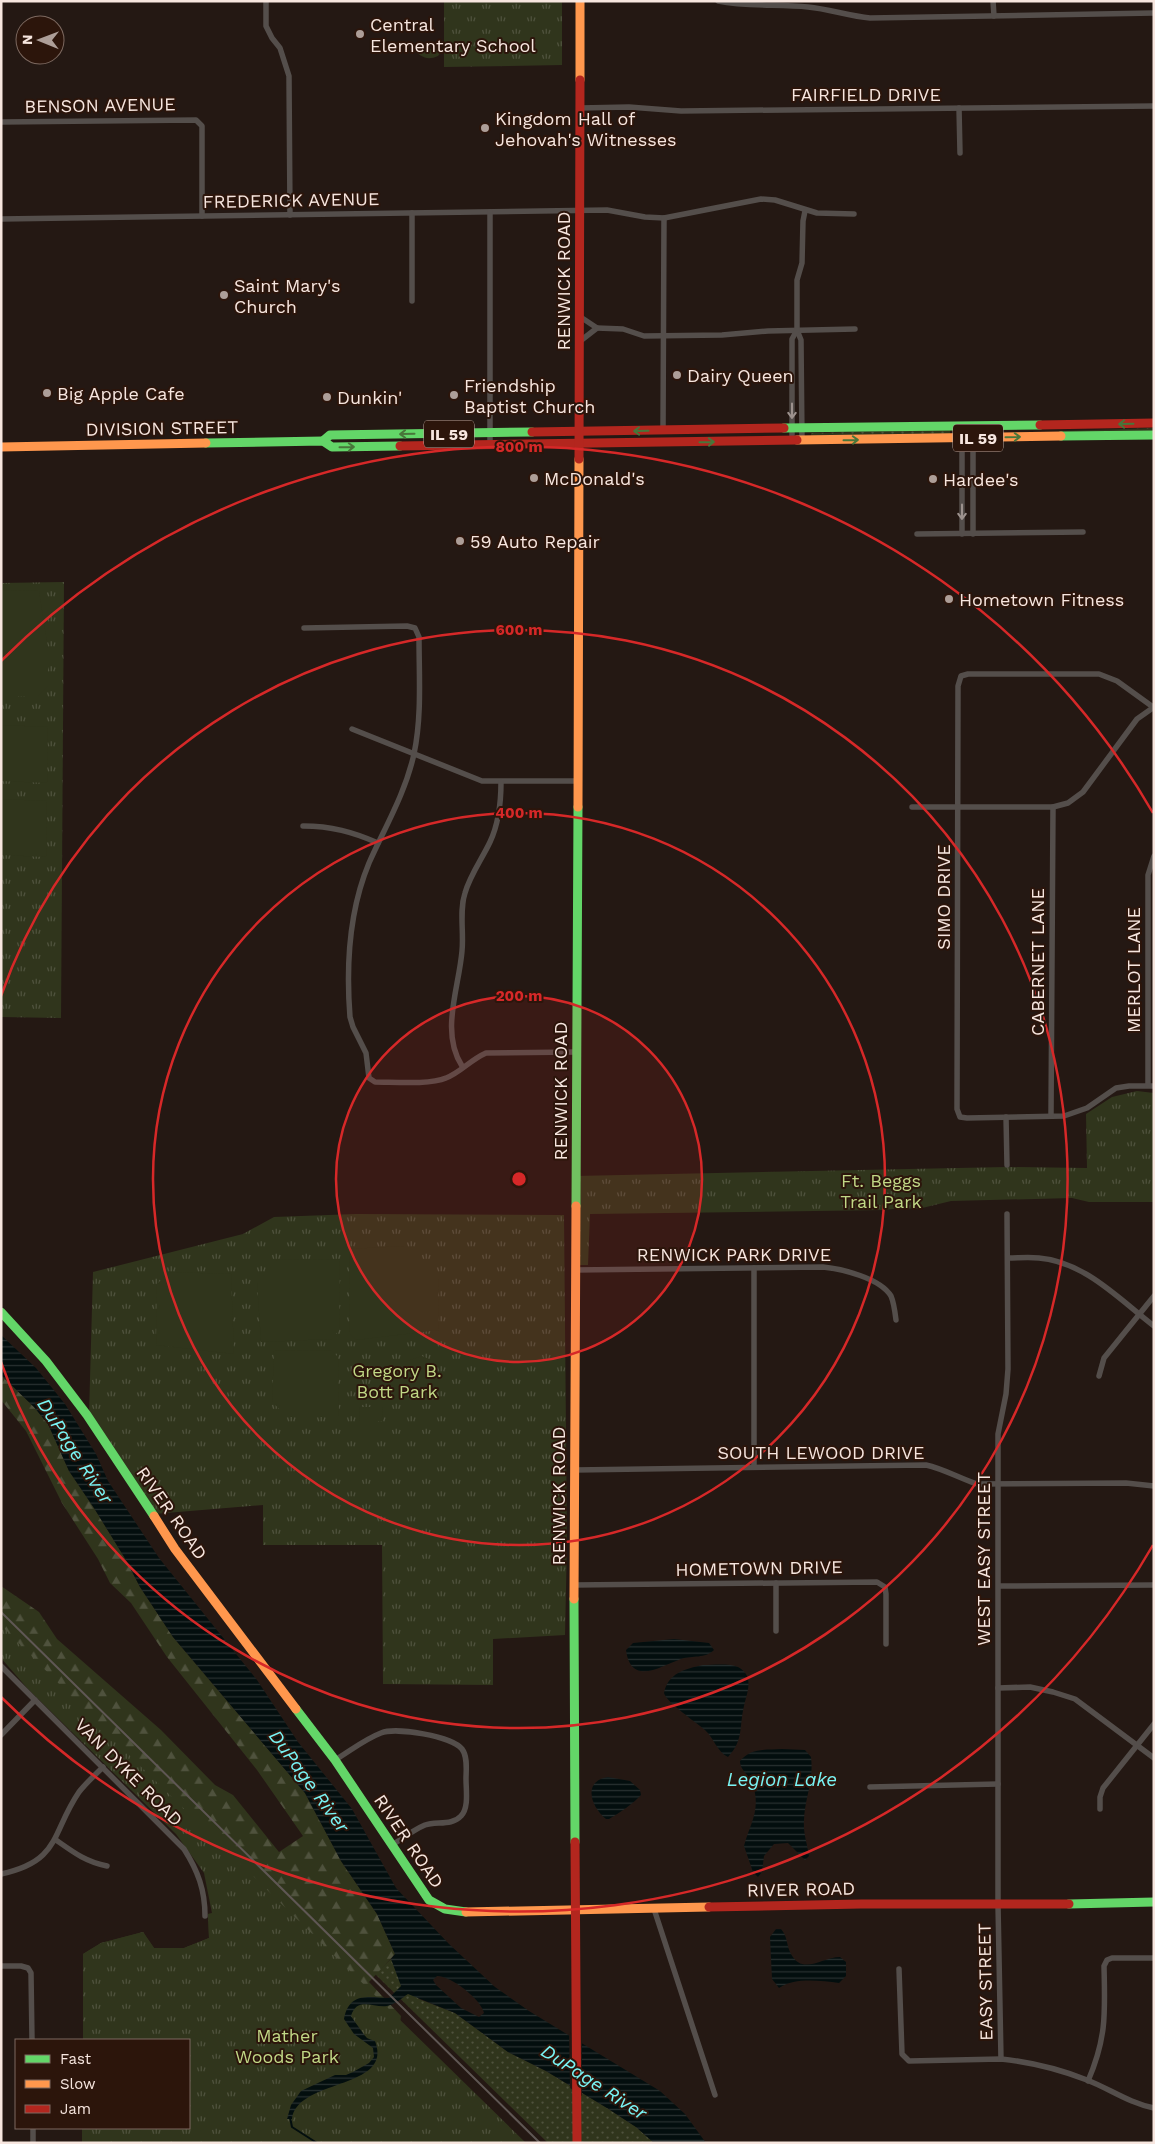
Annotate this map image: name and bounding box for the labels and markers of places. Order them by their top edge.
place label: Central Elementary School [370,14,536,56]
marker: Central Elementary School [354,28,366,40]
place label: Kingdom Hall of Jehovah's Witnesses [495,108,677,150]
marker: Kingdom Hall of Jehovah's Witnesses [479,122,491,134]
place label: Saint Mary's Church [234,275,341,317]
marker: Saint Mary's Church [218,289,230,301]
place label: Dairy Queen [687,365,794,386]
marker: Dairy Queen [671,369,683,381]
place label: Friendship Baptist Church [464,375,595,417]
place label: Big Apple Cafe [57,383,185,404]
marker: Big Apple Cafe [41,387,53,399]
place label: Dunkin' [337,387,402,408]
marker: Friendship Baptist Church [448,389,460,401]
marker: Dunkin' [321,391,333,403]
place label: McDonald's [544,468,645,489]
place label: Hardee's [943,469,1019,490]
marker: McDonald's [528,472,540,484]
marker: Hardee's [927,473,939,485]
place label: 59 Auto Repair [470,531,600,552]
marker: 59 Auto Repair [454,535,466,547]
place label: Hometown Fitness [959,589,1124,610]
marker: Hometown Fitness [943,593,955,605]
centre of rings [510,1170,528,1188]

